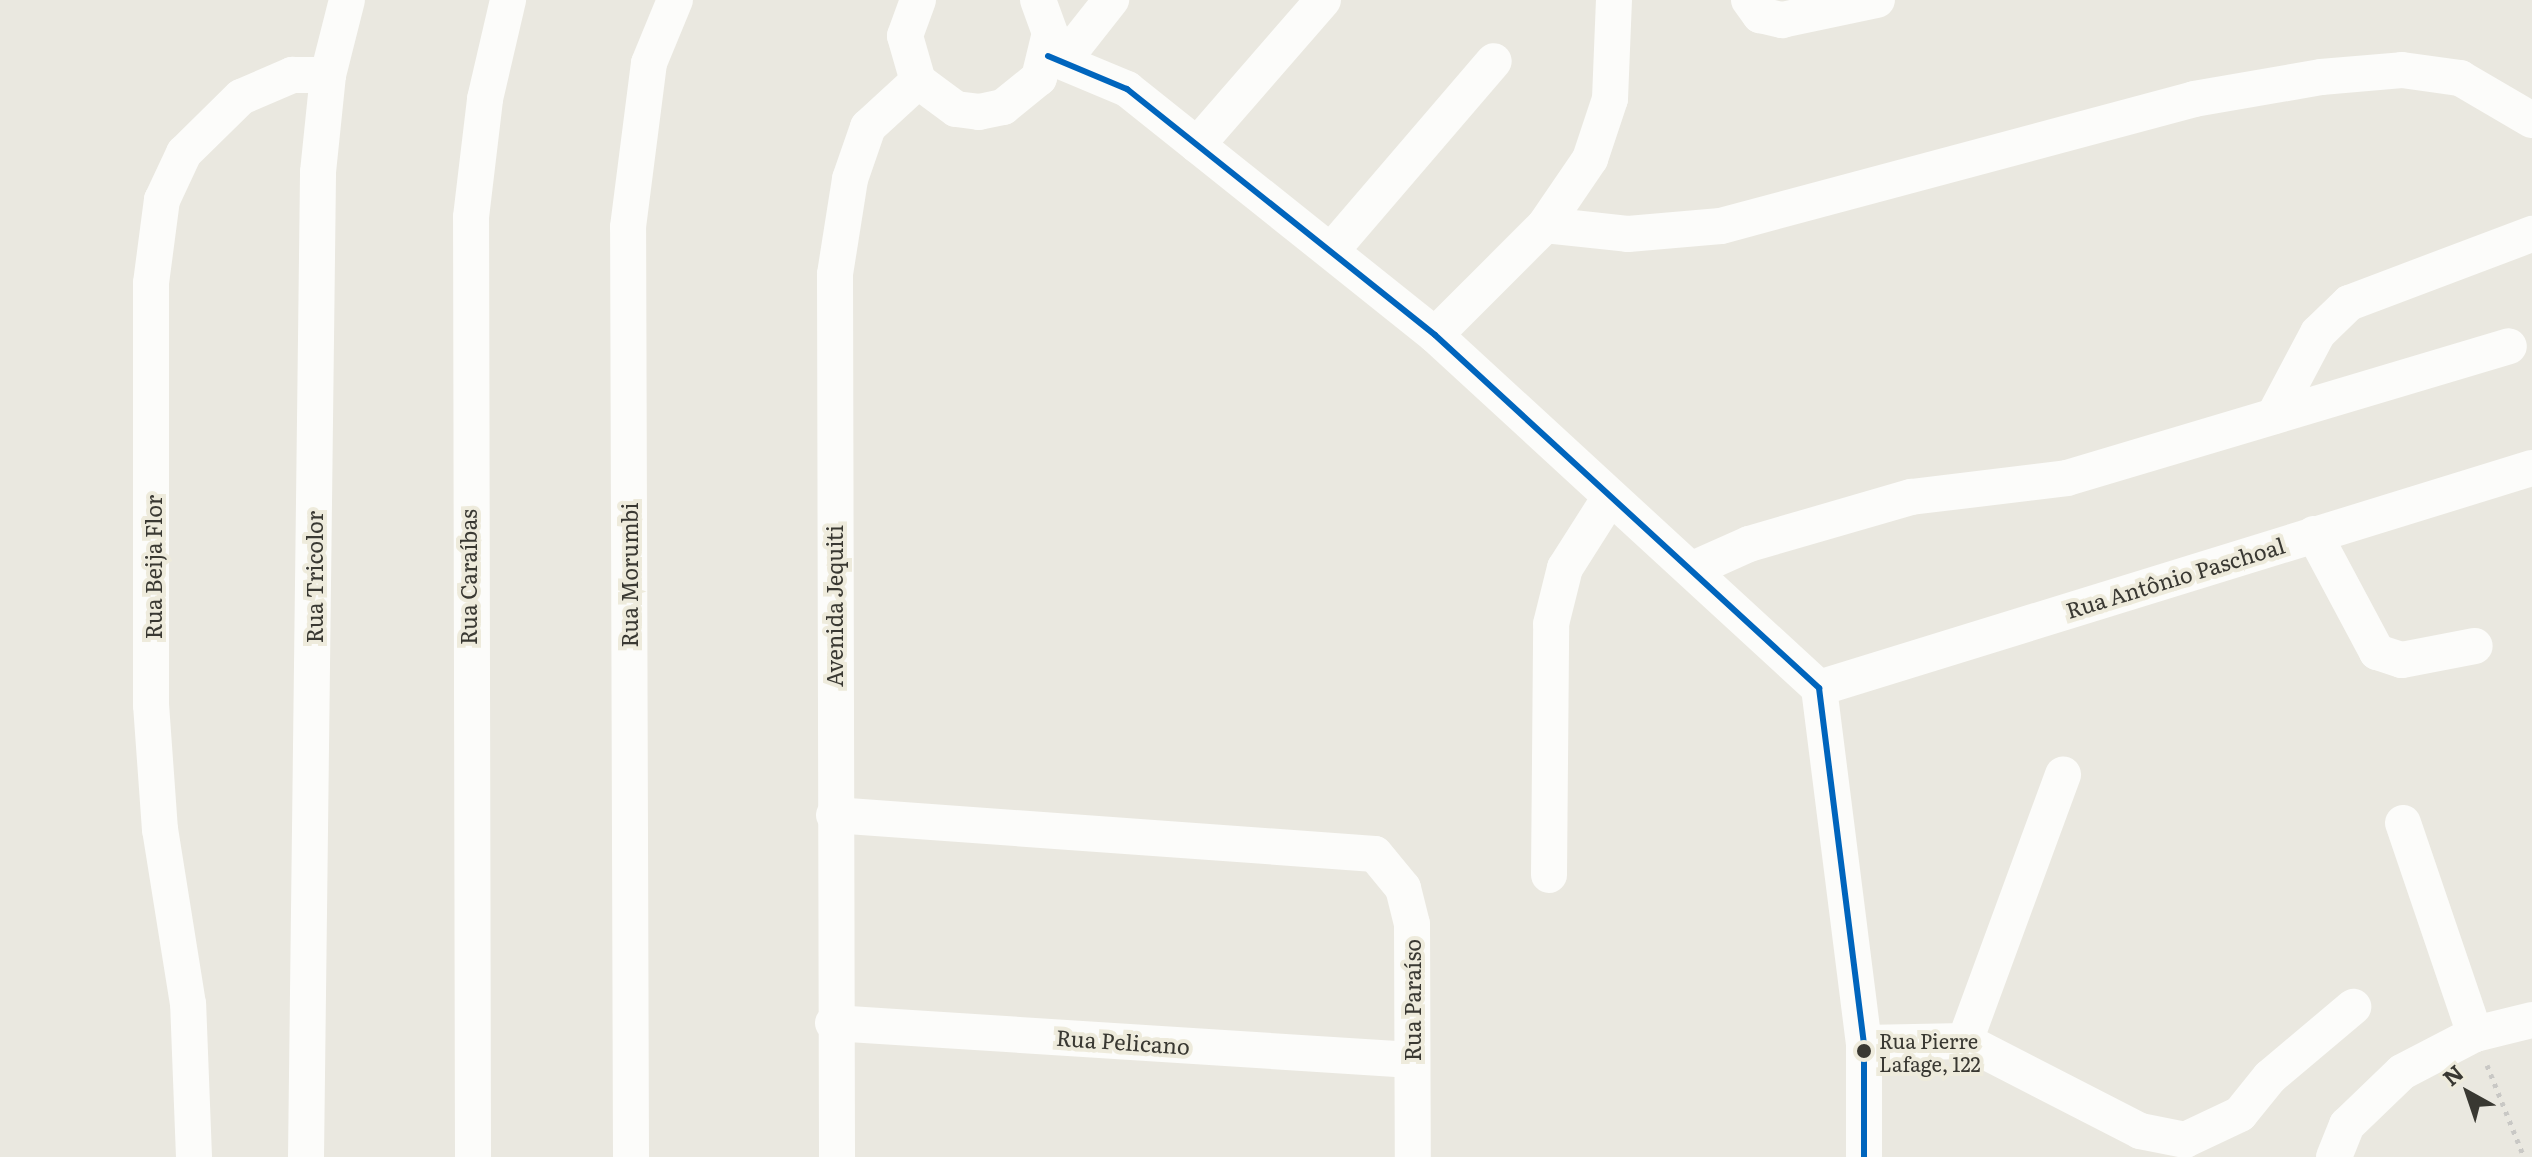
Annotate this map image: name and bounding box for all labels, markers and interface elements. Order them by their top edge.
street label: Rua Beija Flor [140,495,166,639]
street label: Rua Morumbi [616,502,642,648]
street label: Rua Caraíbas [455,509,481,645]
street label: Rua Tricolor [301,511,327,643]
street label: Avenida Jequiti [821,525,847,687]
street label: Rua Antônio Paschoal [2062,531,2288,623]
street label: Rua Paraíso [1399,939,1425,1061]
street label: Rua Pelicano [1055,1023,1191,1059]
place label: Rua Pierre Lafage, 122 [1879,1028,1981,1075]
marker: Rua Pierre Lafage, 122 [1856,1043,1872,1059]
north arrow [2428,1053,2508,1133]
text: N [2435,1056,2470,1093]

